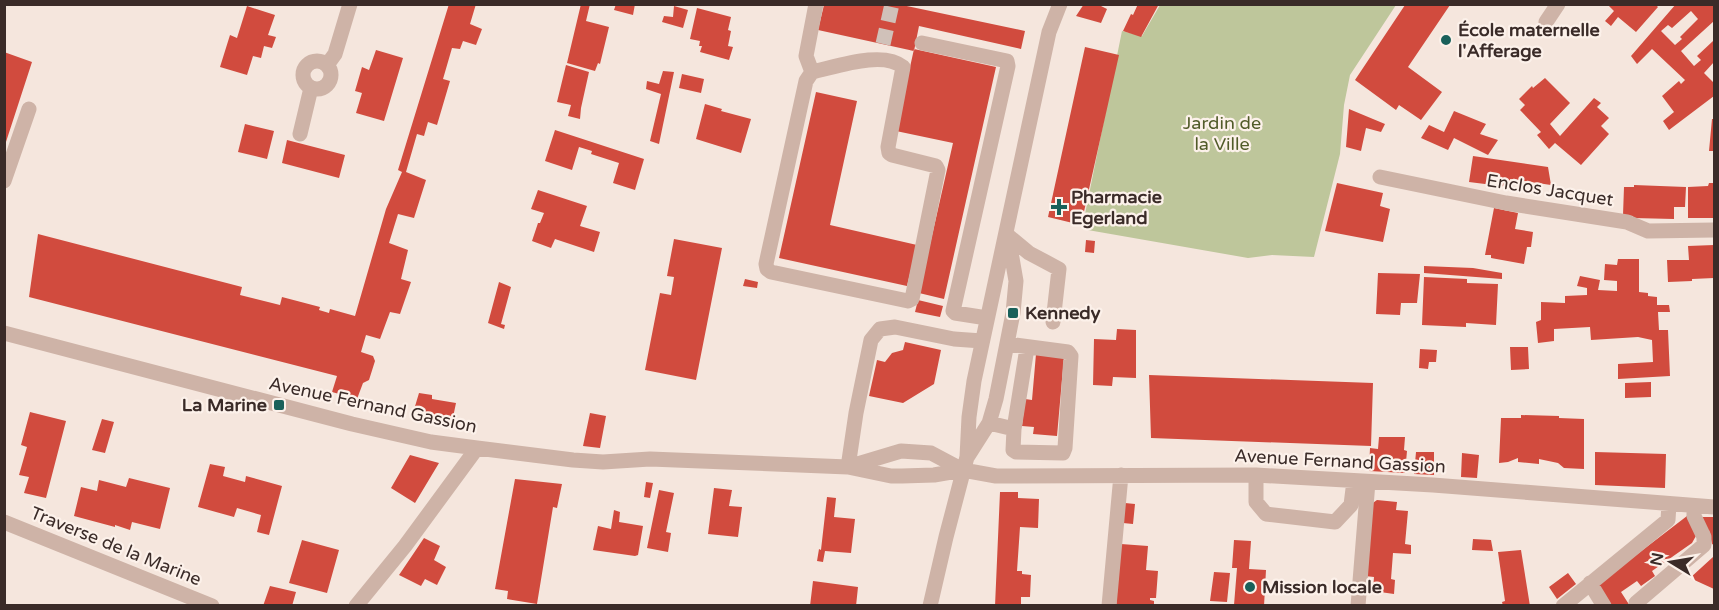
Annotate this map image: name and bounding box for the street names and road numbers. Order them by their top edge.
street label: Enclos Jacquet [1485,169,1615,211]
street label: Avenue Fernand Gassion [267,372,479,438]
street label: Avenue Fernand Gassion [1234,444,1446,478]
street label: Traverse de la Marine [27,502,205,590]

